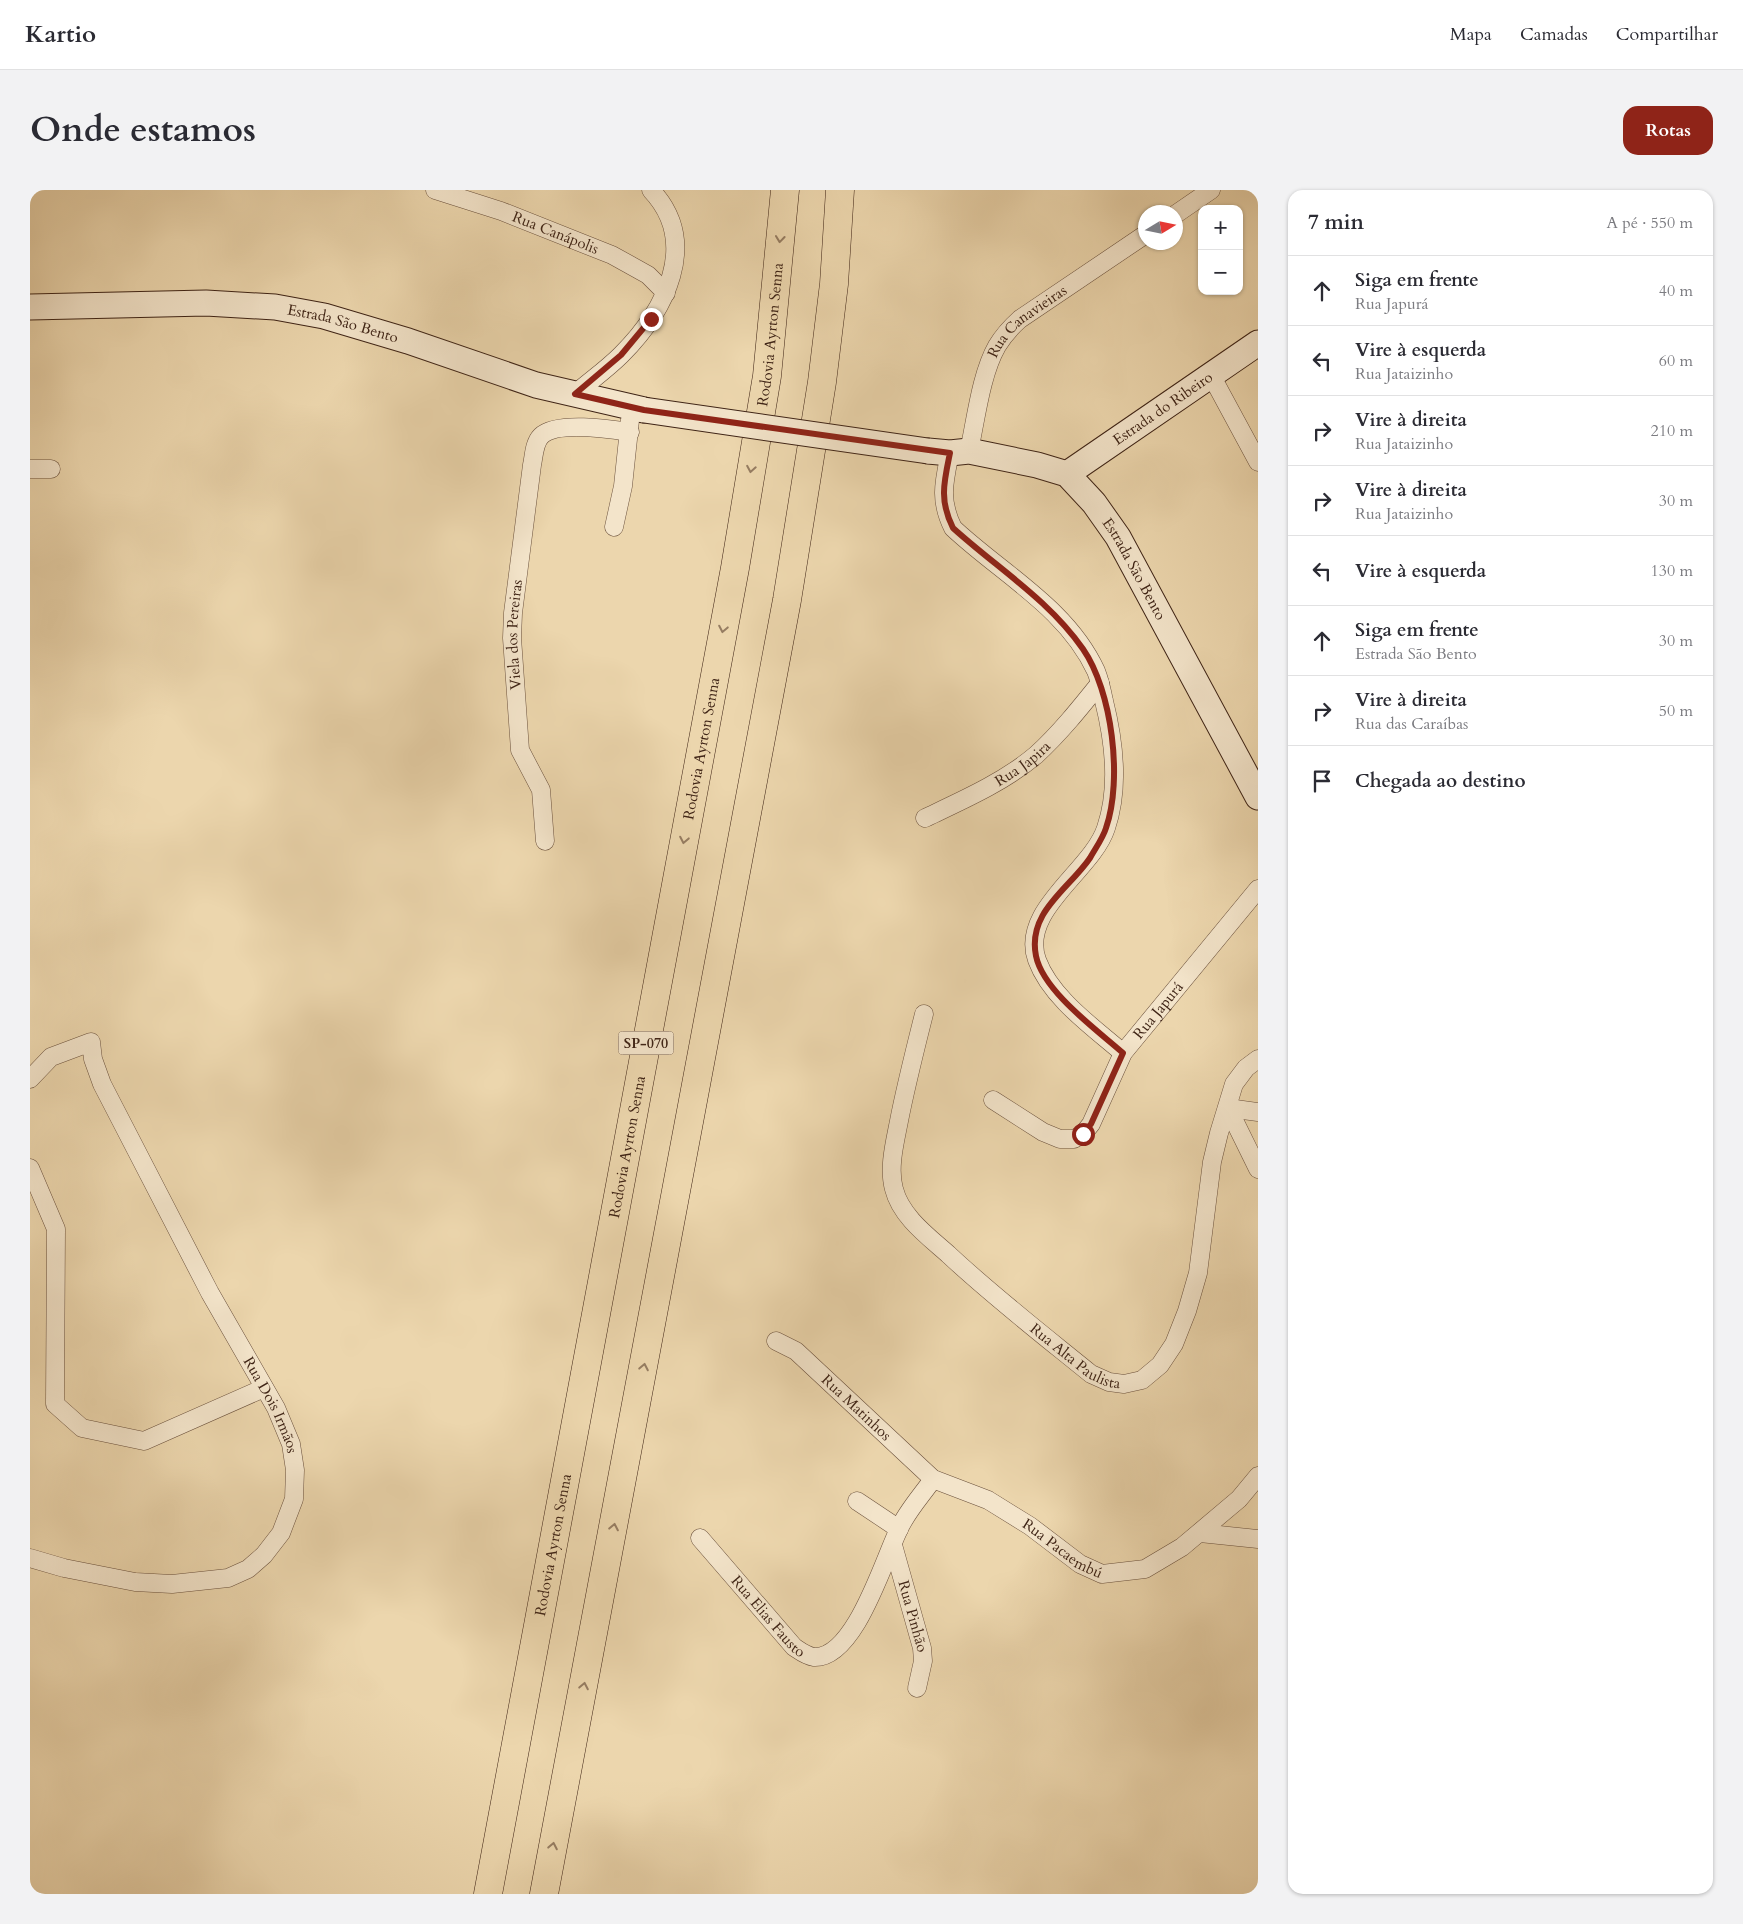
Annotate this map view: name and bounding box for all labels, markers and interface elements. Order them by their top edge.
text: Kartio [25,18,96,51]
text: Mapa [1450,22,1492,47]
text: Camadas [1520,22,1588,47]
text: Compartilhar [1616,22,1718,47]
text: Onde estamos [30,106,256,154]
button: Rotas [1623,106,1713,155]
north arrow [1138,205,1183,250]
map controls [1198,205,1243,295]
button: + [1198,205,1243,250]
street label: Rua Canápolis [509,207,602,259]
text: 7 min [1308,208,1364,237]
text: A pé · 550 m [1606,212,1693,234]
one-way arrow [775,235,786,243]
button: − [1198,250,1243,295]
street label: Rodovia Ayrton Senna [752,261,788,408]
text: Siga em frente [1355,267,1479,293]
icon: ahead [1308,277,1336,305]
street label: Rua Canavieiras [983,280,1071,361]
text: 40 m [1659,280,1693,302]
text: Rua Japurá [1355,293,1428,315]
street label: Estrada São Bento [286,299,401,348]
route end [640,308,663,331]
text: Vire à esquerda [1355,337,1486,363]
icon: left [1308,347,1336,375]
text: 60 m [1659,350,1693,372]
text: Rua Jataizinho [1355,363,1453,385]
street label: Estrada do Ribeiro [1109,367,1217,450]
text: Vire à direita [1355,407,1467,433]
icon: right [1308,417,1336,445]
text: 210 m [1651,420,1693,442]
text: Rua Jataizinho [1355,433,1453,455]
one-way arrow [747,465,757,473]
text: Vire à direita [1355,477,1467,503]
icon: right [1308,487,1336,515]
text: 30 m [1659,490,1693,512]
text: Rua Jataizinho [1355,503,1453,525]
street label: Estrada São Bento [1098,514,1171,624]
icon: left [1308,557,1336,585]
text: Vire à esquerda [1355,558,1486,584]
text: 130 m [1651,560,1693,582]
street label: Viela dos Pereiras [502,578,527,691]
text: Siga em frente [1355,617,1479,643]
one-way arrow [719,625,729,634]
icon: ahead [1308,627,1336,655]
text: 30 m [1659,630,1693,652]
text: Estrada São Bento [1355,643,1477,665]
street label: Rodovia Ayrton Senna [678,675,724,821]
text: Vire à direita [1355,687,1467,713]
icon: right [1308,697,1336,725]
text: 50 m [1659,700,1693,722]
text: Rua das Caraíbas [1355,713,1468,735]
street label: Rua Japira [991,736,1055,791]
icon: arrive [1308,767,1336,795]
text: Chegada ao destino [1355,768,1526,794]
one-way arrow [679,836,690,845]
street label: Rua Japurá [1129,977,1188,1043]
road number: SP-070 [618,1031,674,1054]
street label: Rodovia Ayrton Senna [604,1074,650,1220]
route start [1072,1123,1095,1146]
street label: Rua Alta Paulista [1026,1319,1122,1393]
street label: Rua Dois Irmãos [239,1353,302,1455]
one-way arrow [638,1363,648,1371]
street label: Rua Matinhos [817,1370,896,1445]
street label: Rodovia Ayrton Senna [530,1472,576,1618]
street label: Rua Pacaembú [1019,1514,1106,1583]
one-way arrow [608,1522,618,1531]
street label: Rua Elias Fausto [727,1571,809,1662]
street label: Rua Pinhão [893,1578,933,1654]
one-way arrow [578,1682,588,1691]
one-way arrow [548,1842,558,1850]

